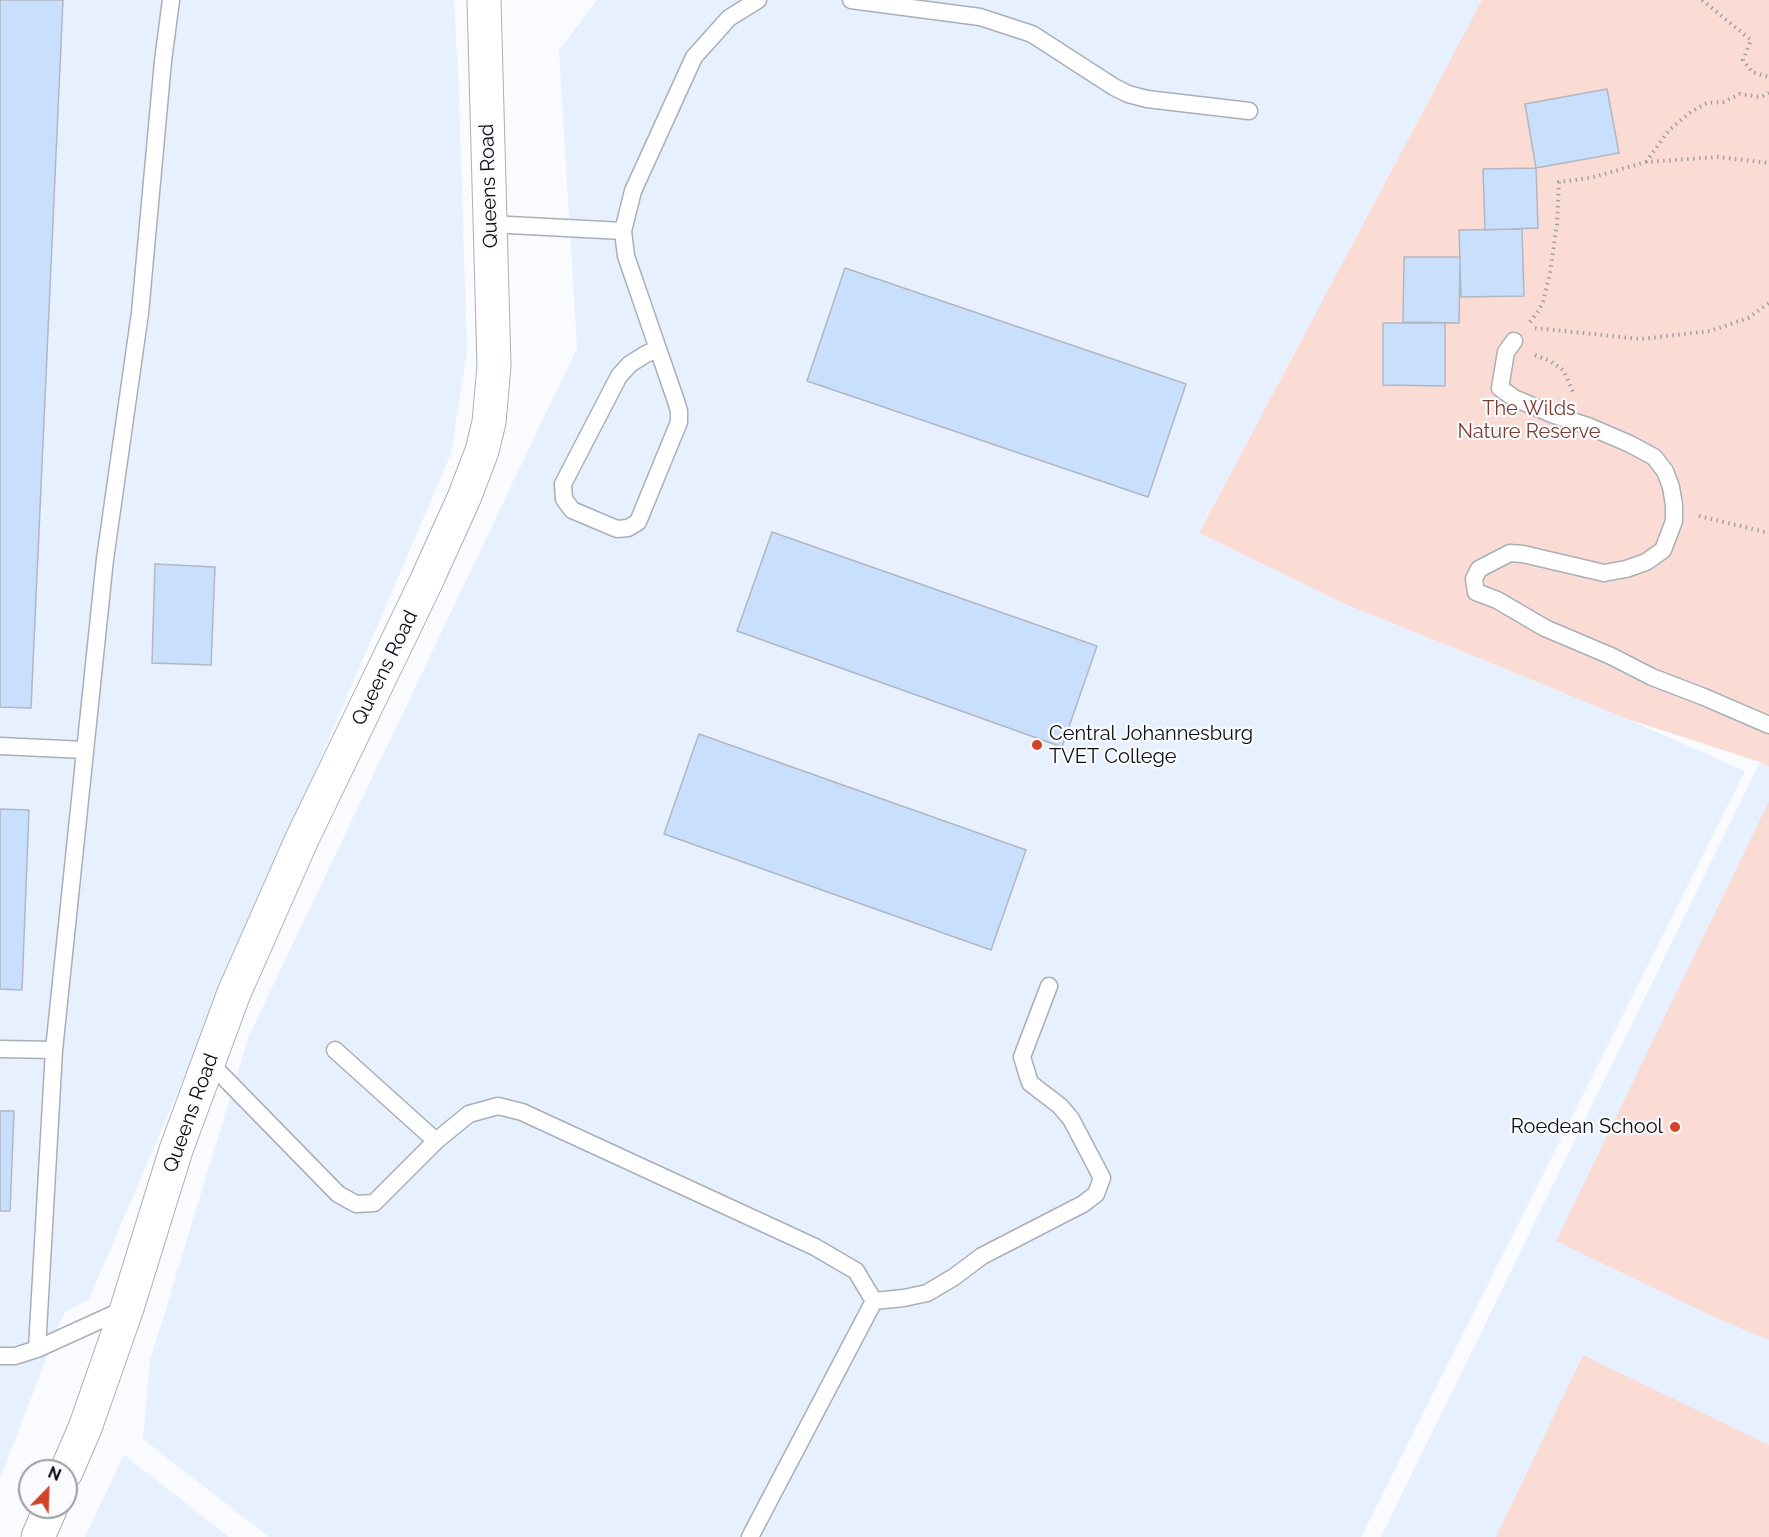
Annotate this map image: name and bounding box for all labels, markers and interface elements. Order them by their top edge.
street label: Queens Road [475,123,503,249]
park label: The Wilds Nature Reserve [1457,397,1601,444]
street label: Queens Road [347,607,423,729]
place label: Central Johannesburg TVET College [1049,722,1253,769]
marker: Central Johannesburg TVET College [1030,738,1044,752]
street label: Queens Road [158,1050,224,1176]
place label: Roedean School [1511,1115,1663,1139]
marker: Roedean School [1668,1120,1682,1134]
north arrow [18,1459,78,1519]
text: N [45,1463,64,1485]

